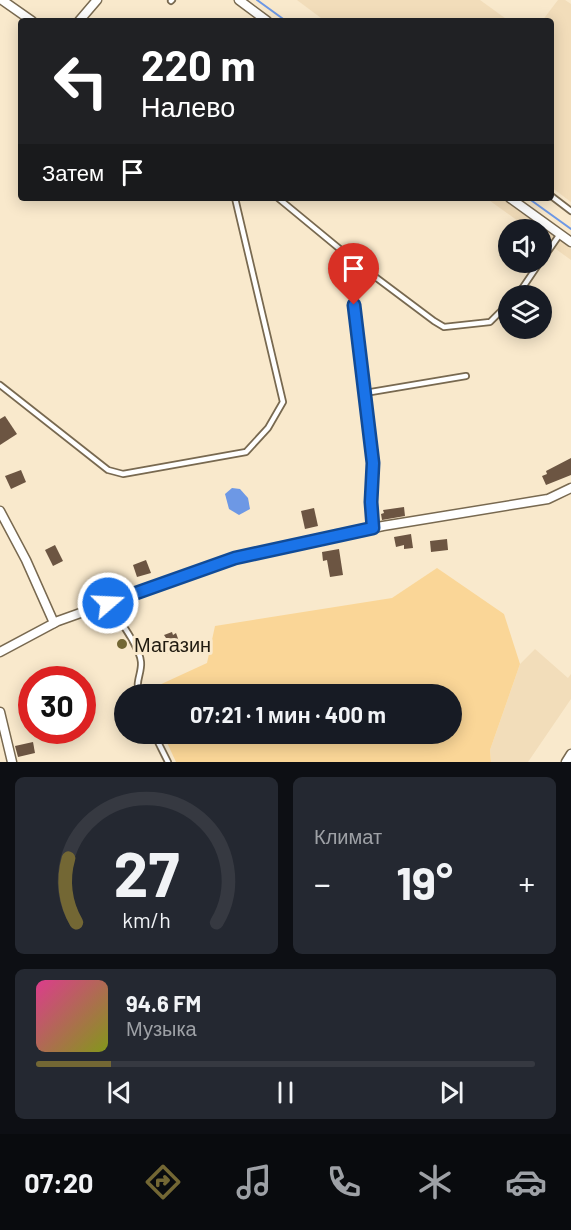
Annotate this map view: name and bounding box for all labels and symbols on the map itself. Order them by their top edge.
pin [328,243,379,305]
position arrow [76,571,140,635]
place label: Магазин [134,632,211,656]
marker: Магазин [115,637,129,651]
speed limit sign: 30 [18,666,96,744]

